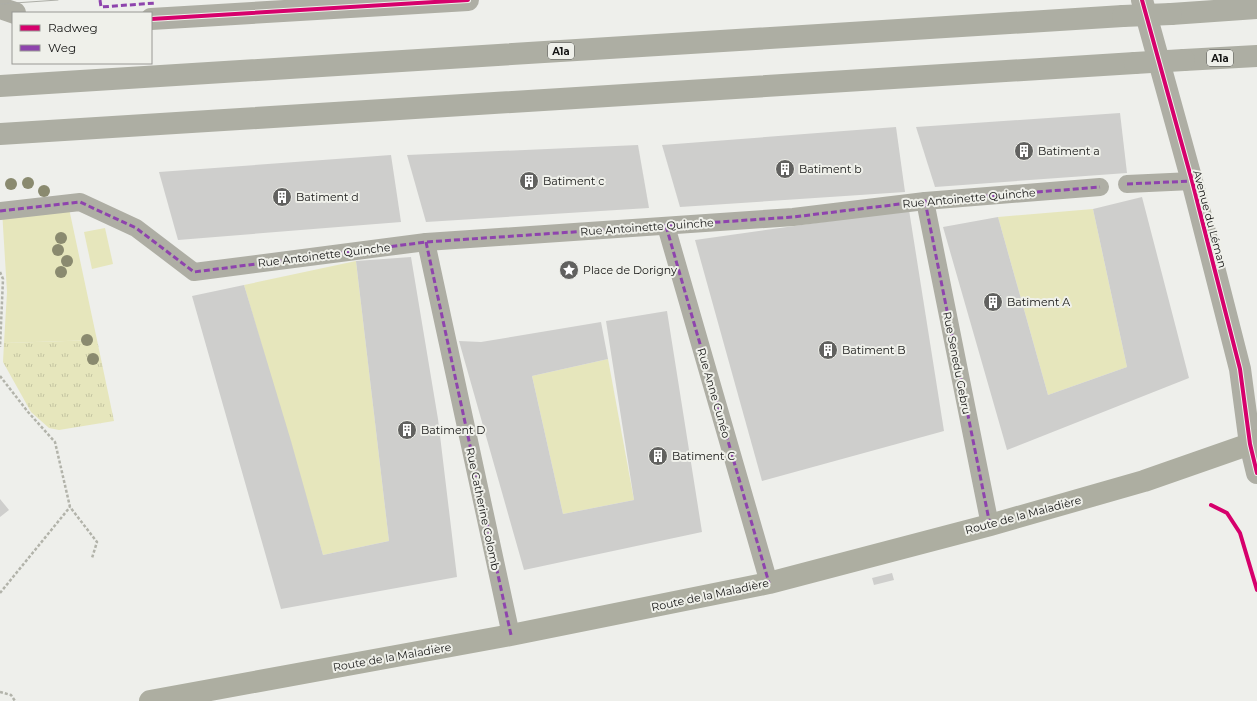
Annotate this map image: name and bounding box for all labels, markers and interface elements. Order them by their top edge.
legend [12,12,152,64]
text: Radweg [48,20,98,35]
text: Weg [48,40,76,55]
road number: A1a [548,43,574,59]
road number: A1a [1207,50,1233,66]
building icon: Batiment a [1013,140,1035,162]
place label: Batiment a [1038,144,1100,158]
building icon: Batiment b [774,158,796,180]
place label: Batiment b [799,162,862,176]
street label: Avenue du Léman [1190,169,1230,269]
building icon: Batiment c [518,170,540,192]
place label: Batiment c [543,174,605,188]
street label: Rue Antoinette Quinche [902,185,1037,211]
building icon: Batiment d [271,186,293,208]
place label: Batiment d [296,190,359,204]
street label: Rue Antoinette Quinche [580,215,715,239]
street label: Rue Antoinette Quinche [257,240,392,270]
place icon: Place de Dorigny [558,259,580,281]
place label: Place de Dorigny [583,263,677,277]
building icon: Batiment A [982,291,1004,313]
place label: Batiment A [1007,295,1070,309]
street label: Rue Senedu Gebru [940,310,974,416]
building icon: Batiment B [817,339,839,361]
place label: Batiment B [842,343,906,357]
street label: Rue Anne Cunéo [694,346,734,440]
building icon: Batiment D [396,419,418,441]
place label: Batiment D [421,423,485,437]
building icon: Batiment C [647,445,669,467]
street label: Rue Catherine Colomb [463,446,503,572]
place label: Batiment C [672,449,735,463]
street label: Route de la Maladière [963,493,1083,537]
street label: Route de la Maladière [650,576,770,614]
street label: Route de la Maladière [332,640,453,674]

